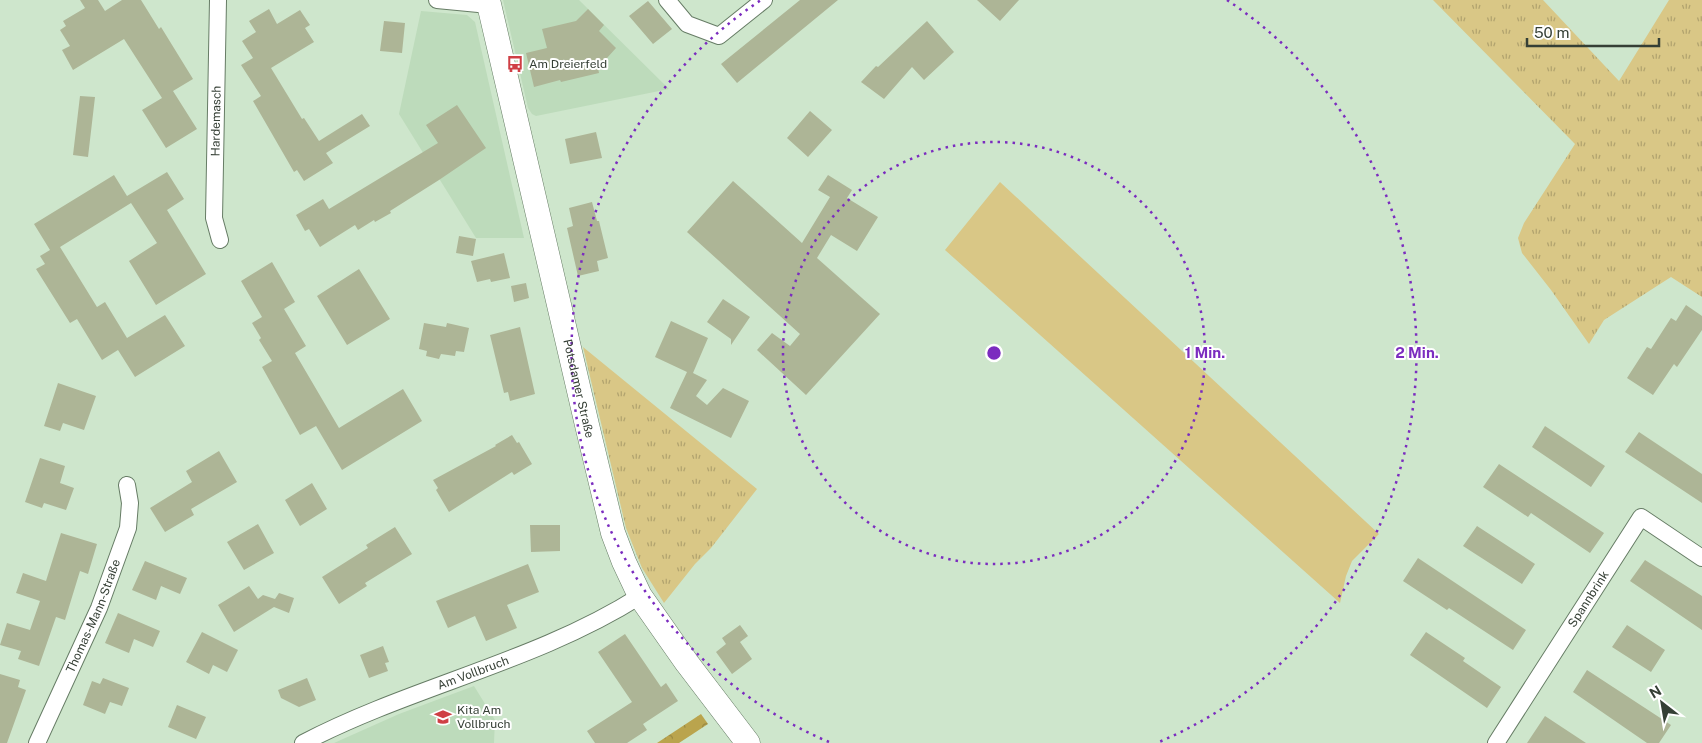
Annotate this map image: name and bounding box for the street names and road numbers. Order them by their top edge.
street label: Hardemasch [208,85,224,156]
street label: Potsdamer Straße [560,338,597,440]
street label: Thomas-Mann-Straße [63,557,123,675]
street label: Spannbrink [1565,568,1612,630]
street label: Am Vollbruch [435,653,511,693]

